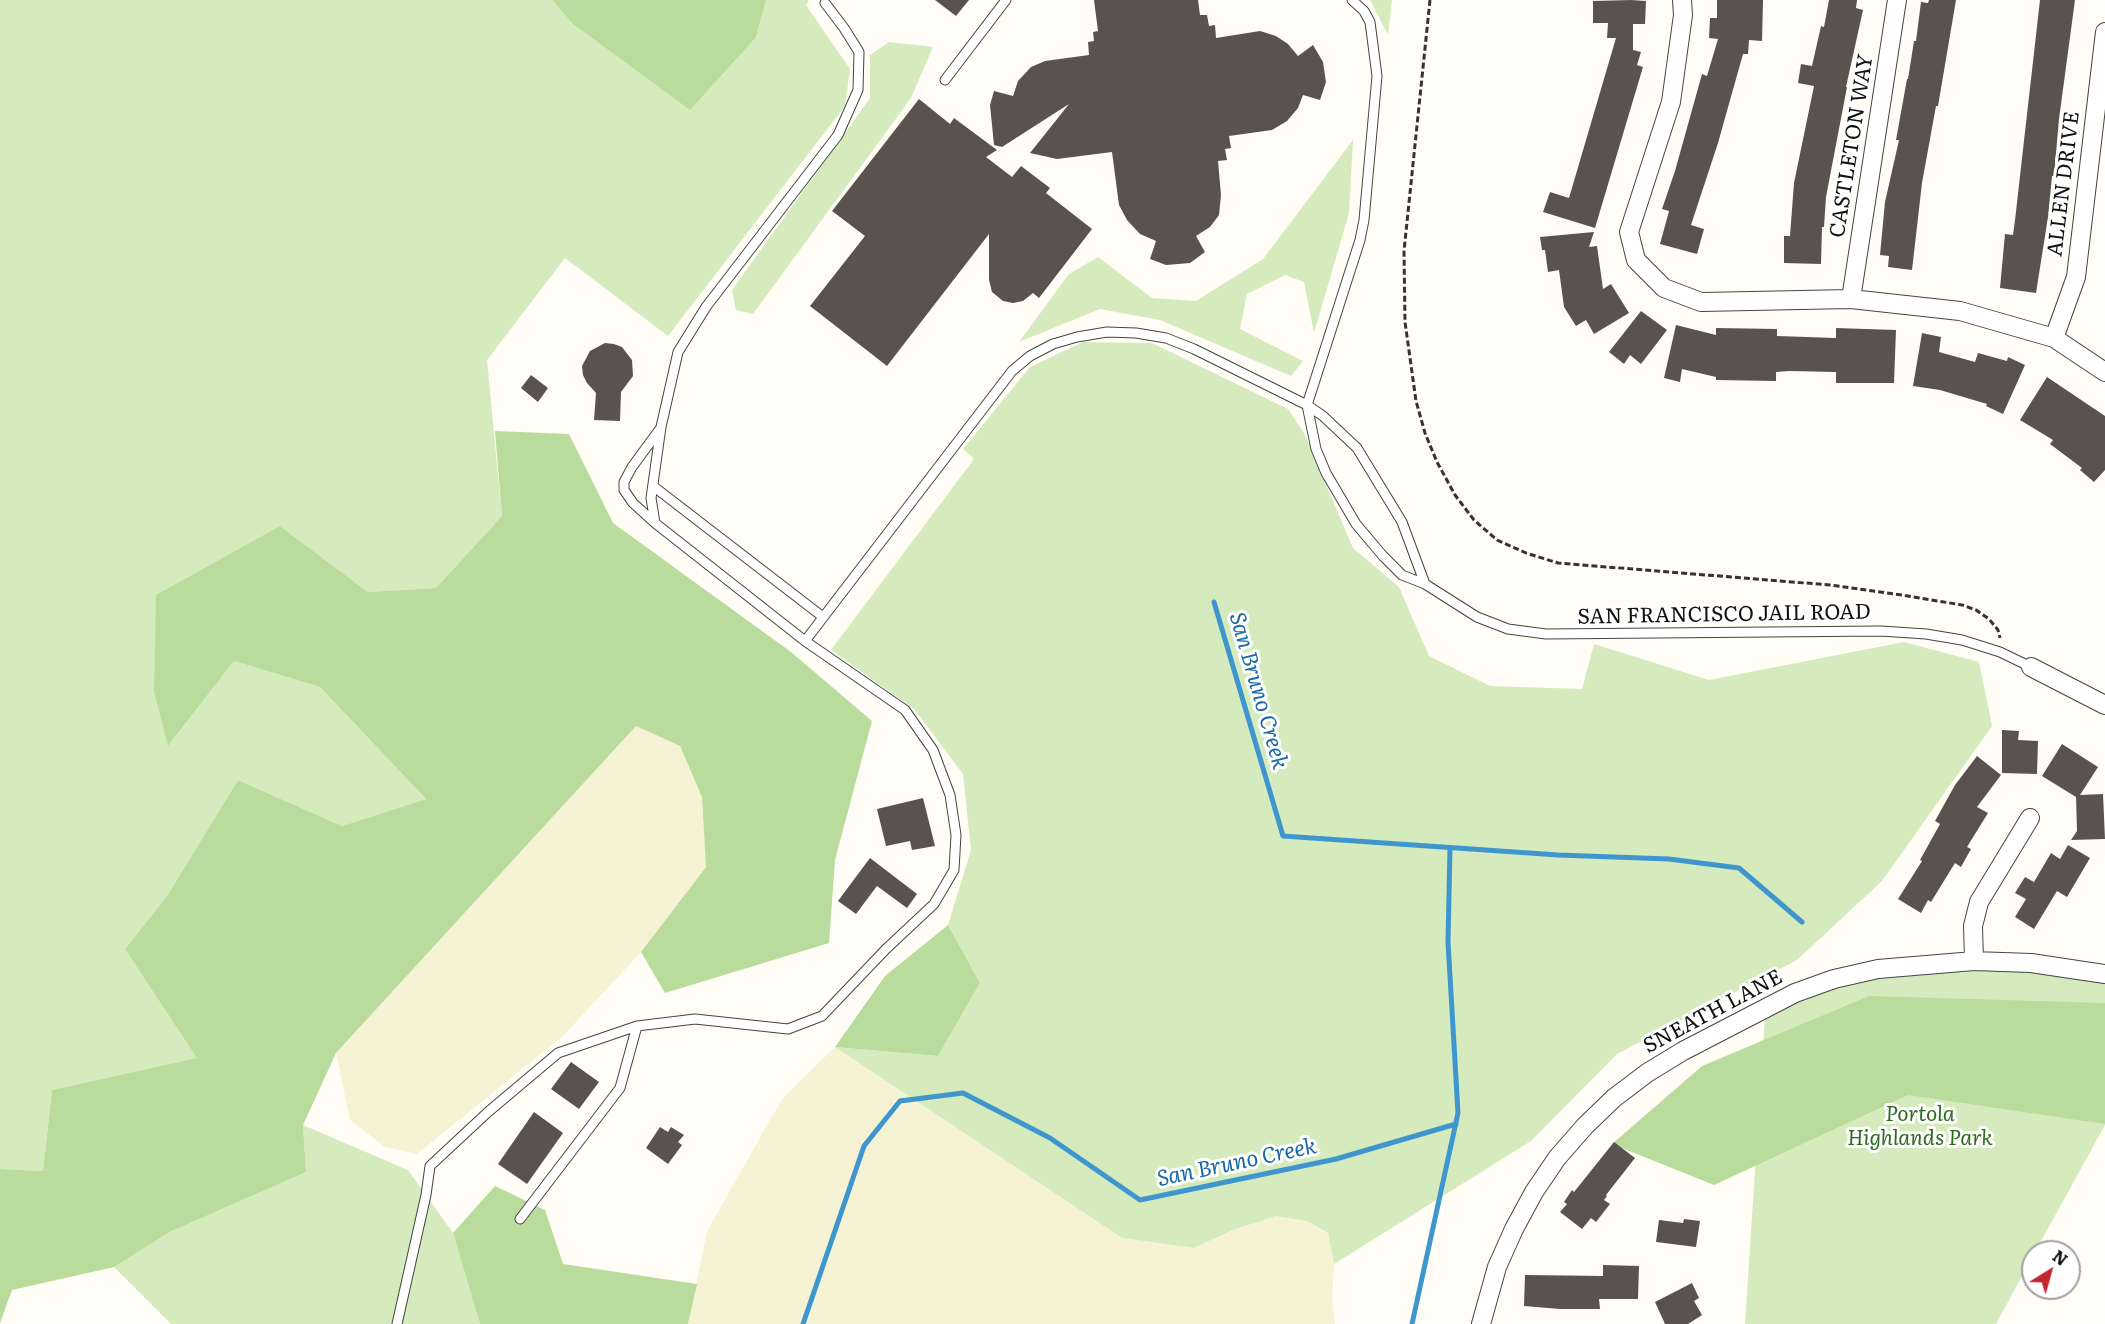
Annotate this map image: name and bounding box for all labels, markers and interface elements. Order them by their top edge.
street label: CASTLETON WAY [1825,53,1879,239]
street label: ALLEN DRIVE [2043,110,2085,258]
street label: SAN FRANCISCO JAIL ROAD [1577,600,1871,630]
water label: San Bruno Creek [1223,610,1293,772]
street label: SNEATH LANE [1639,965,1787,1059]
park label: Portola Highlands Park [1847,1102,1993,1152]
water label: San Bruno Creek [1155,1133,1319,1193]
north arrow [2021,1240,2081,1300]
text: N [2048,1244,2073,1271]

